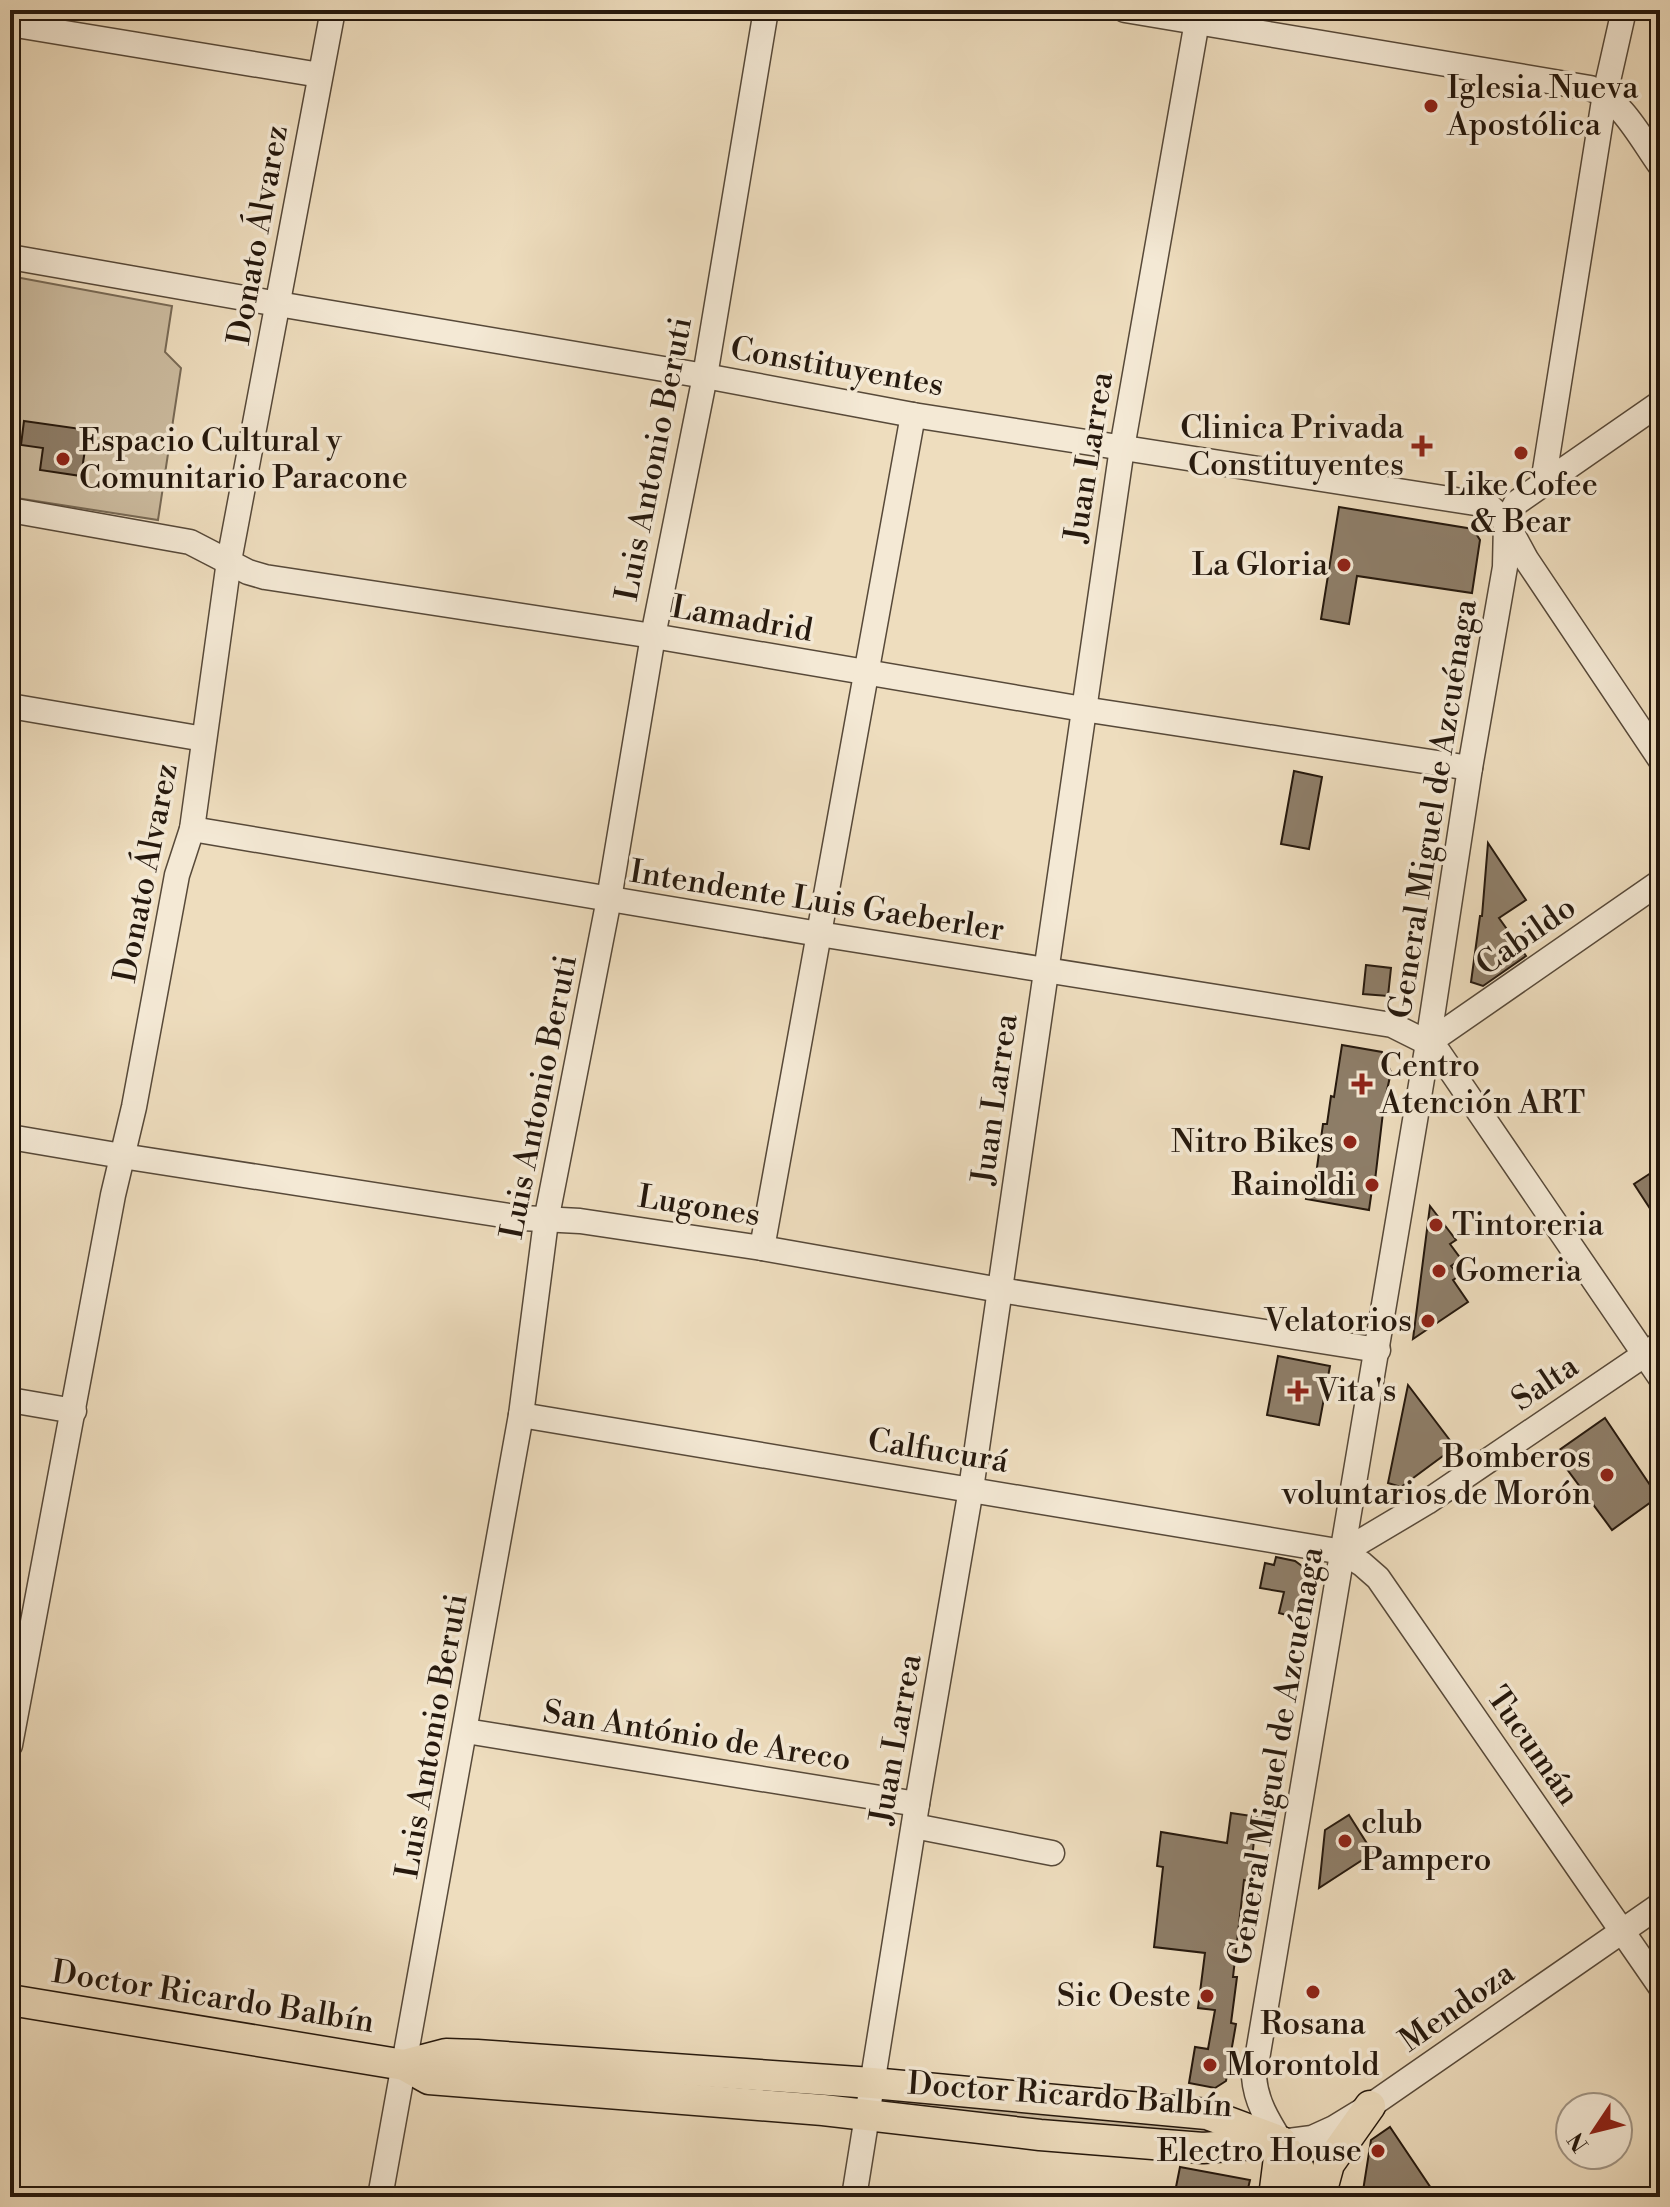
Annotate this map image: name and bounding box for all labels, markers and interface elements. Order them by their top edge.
place label: Iglesia Nueva Apostólica [1446,68,1639,145]
marker: Iglesia Nueva Apostólica [1422,97,1440,115]
street label: Donato Álvarez [217,122,297,348]
street label: Luis Antonio Beruti [607,314,701,604]
street label: Constituyentes [727,329,947,405]
street label: Juan Larrea [1056,368,1122,546]
place label: Clinica Privada Constituyentes [1180,408,1405,485]
place label: Espacio Cultural y Comunitario Paracone [79,421,408,498]
marker: Clinica Privada Constituyentes [1411,435,1433,457]
marker: Like Cofee & Bear [1512,444,1530,462]
marker: Espacio Cultural y Comunitario Paracone [54,450,72,468]
place label: Like Cofee & Bear [1444,465,1598,542]
place label: La Gloria [1192,545,1329,585]
marker: La Gloria [1335,556,1353,574]
street label: Lamadrid [668,587,816,651]
street label: General Miguel de Azcuénaga [1380,596,1486,1021]
street label: Donato Álvarez [103,760,187,986]
street label: Intendente Luis Gaeberler [627,852,1007,950]
street label: Cabildo [1468,887,1584,985]
street label: Luis Antonio Beruti [492,952,586,1242]
street label: Juan Larrea [963,1010,1027,1188]
place label: Centro Atención ART [1379,1046,1585,1123]
marker: Centro Atención ART [1351,1073,1373,1095]
place label: Nitro Bikes [1171,1122,1334,1162]
marker: Nitro Bikes [1341,1133,1359,1151]
place label: Rainoldi [1231,1165,1356,1205]
marker: Rainoldi [1363,1176,1381,1194]
street label: Lugones [635,1177,763,1235]
place label: Tintoreria [1452,1205,1605,1245]
marker: Tintoreria [1427,1216,1445,1234]
place label: Gomeria [1455,1251,1583,1291]
marker: Gomeria [1430,1262,1448,1280]
place label: Velatorios [1263,1301,1412,1341]
marker: Velatorios [1419,1312,1437,1330]
street label: Salta [1504,1346,1587,1420]
place label: Vita's [1315,1371,1396,1411]
marker: Vita's [1287,1380,1309,1402]
street label: Calfucurá [865,1420,1012,1482]
place label: Bomberos voluntarios de Morón [1281,1437,1591,1514]
marker: Bomberos voluntarios de Morón [1598,1466,1616,1484]
street label: General Miguel de Azcuénaga [1220,1543,1333,1968]
street label: Luis Antonio Beruti [387,1591,477,1881]
street label: Juan Larrea [861,1650,931,1828]
street label: Tucumán [1478,1679,1588,1813]
street label: San António de Areco [540,1692,854,1780]
place label: club Pampero [1361,1803,1491,1880]
marker: club Pampero [1336,1832,1354,1850]
street label: Doctor Ricardo Balbín [49,1952,377,2042]
street label: Mendoza [1392,1953,1523,2061]
place label: Sic Oeste [1057,1976,1191,2016]
marker: Rosana [1304,1983,1322,2001]
marker: Sic Oeste [1198,1987,1216,2005]
place label: Rosana [1260,2004,1366,2044]
place label: Morontold [1226,2045,1379,2085]
marker: Morontold [1201,2056,1219,2074]
street label: Doctor Ricardo Balbín [906,2064,1234,2126]
north arrow [1554,2091,1634,2171]
text: N [1562,2126,1595,2156]
place label: Electro House [1157,2131,1362,2171]
marker: Electro House [1369,2142,1387,2160]

